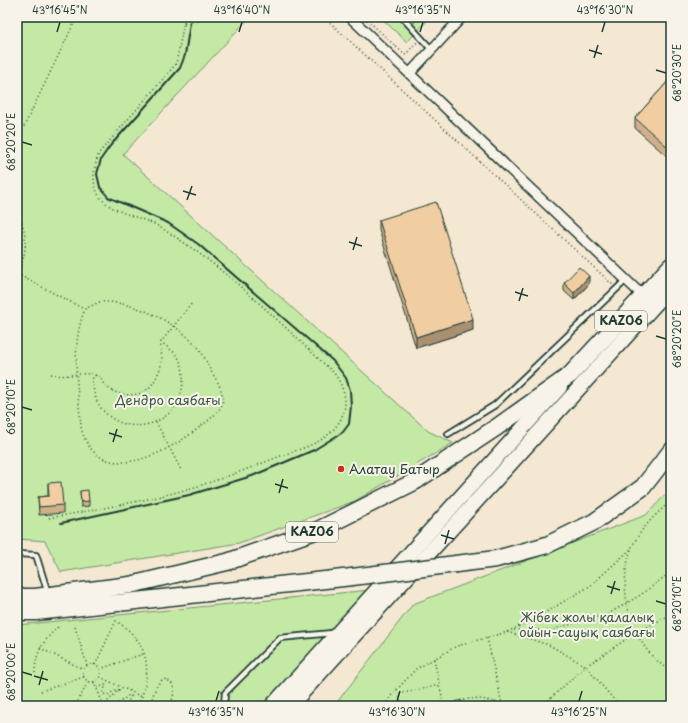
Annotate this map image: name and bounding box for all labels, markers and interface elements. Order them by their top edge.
text: 43°16'45"N [32,2,88,17]
text: 43°16'40"N [214,2,270,17]
text: 43°16'35"N [395,2,451,17]
text: 43°16'30"N [577,2,633,17]
text: 68°20'30"E [669,44,684,102]
text: 68°20'20"E [3,113,18,171]
text: 68°20'20"E [669,310,684,368]
road number: KАZ06 [595,311,647,331]
text: 68°20'10"E [3,379,18,435]
park label: Дендро саябағы [114,390,221,409]
place label: Алатау Батыр [349,459,440,478]
marker: Алатау Батыр [336,464,346,474]
road number: KАZ06 [286,522,338,542]
text: 68°20'10"E [669,576,684,632]
park label: Жібек жолы қалалық ойын-сауық саябағы [519,607,655,641]
text: 68°20'00"E [3,643,18,701]
text: 43°16'35"N [188,704,244,719]
text: 43°16'30"N [369,704,425,719]
text: 43°16'25"N [551,704,607,719]

